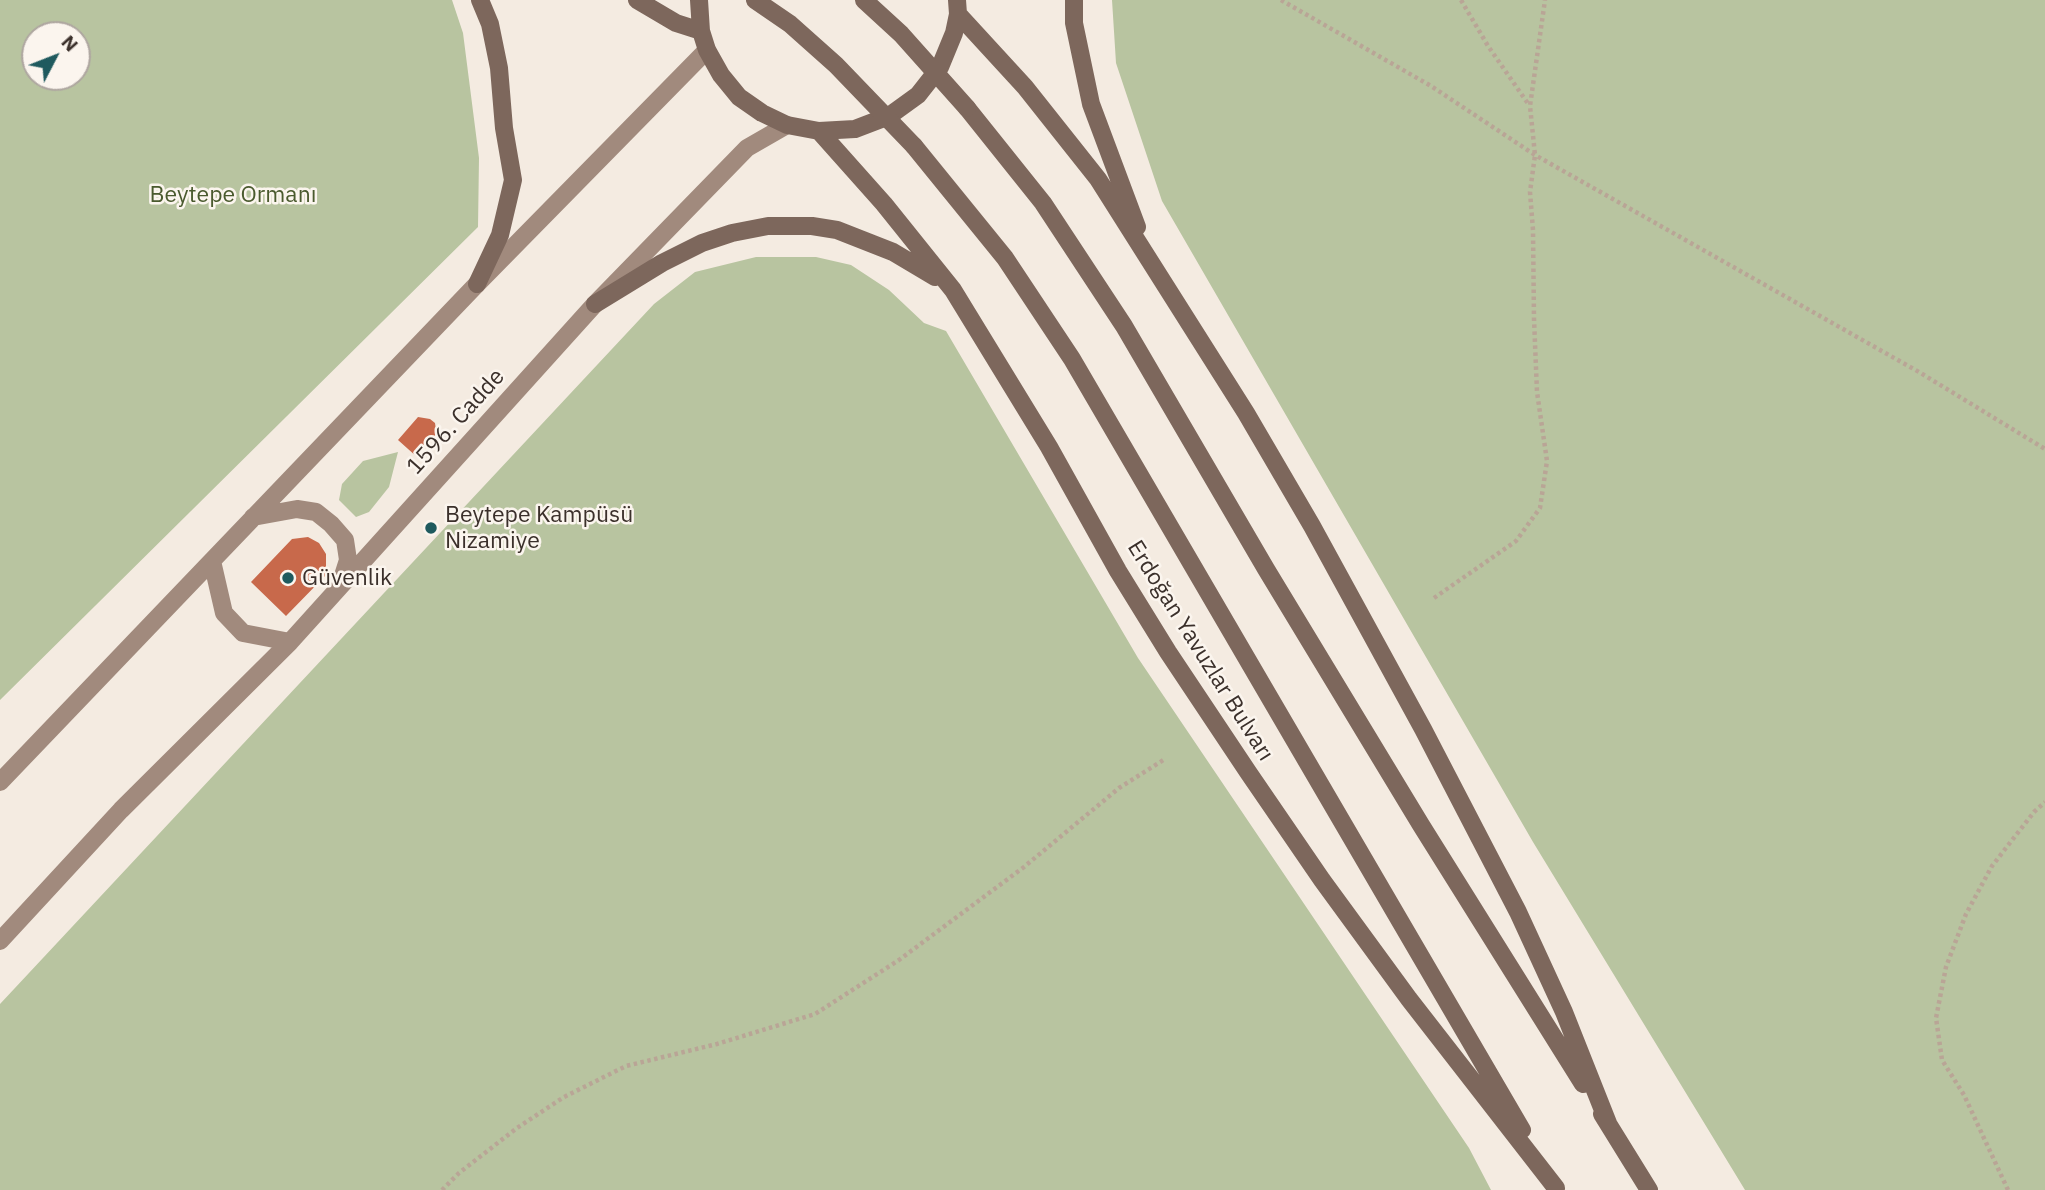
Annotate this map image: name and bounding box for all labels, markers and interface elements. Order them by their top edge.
north arrow [21,21,91,91]
text: N [57,30,84,56]
park label: Beytepe Ormanı [150,181,316,209]
street label: 1596. Cadde [401,363,511,481]
place label: Beytepe Kampüsü Nizamiye [445,501,633,555]
marker: Beytepe Kampüsü Nizamiye [423,520,439,536]
street label: Erdoğan Yavuzlar Bulvarı [1121,536,1279,766]
place label: Güvenlik [302,564,392,592]
marker: Güvenlik [280,570,296,586]

